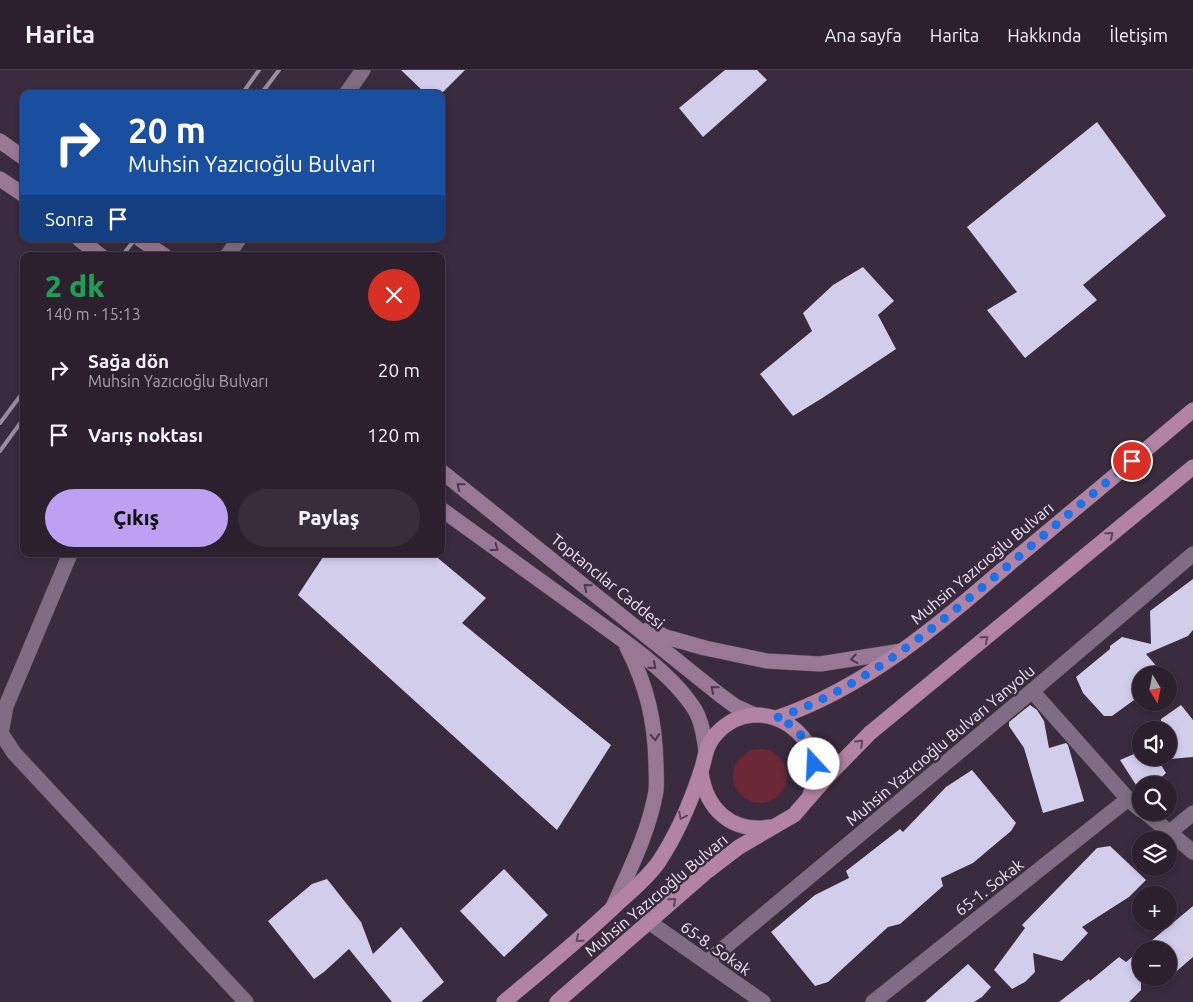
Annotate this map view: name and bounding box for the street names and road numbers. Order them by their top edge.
street label: Muhsin Yazıcıoğlu Bulvarı [907,498,1057,628]
street label: Toptancılar Caddesi [548,530,668,632]
street label: Muhsin Yazıcıoğlu Bulvarı Yanyolu [842,661,1038,829]
street label: Muhsin Yazıcıoğlu Bulvarı [581,830,731,960]
street label: 65-1. Sokak [951,855,1027,919]
street label: 65-8. Sokak [677,917,755,979]

